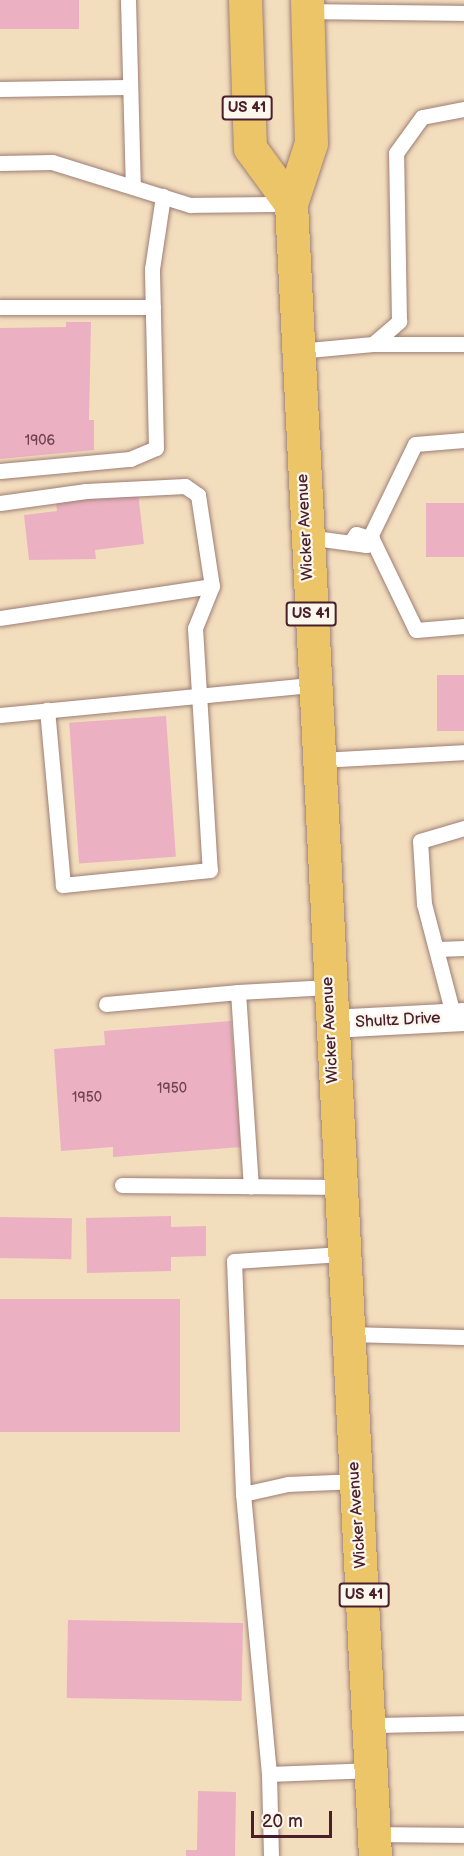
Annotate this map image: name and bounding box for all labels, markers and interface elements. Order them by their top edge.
road number: US 41 [222,96,272,120]
house number: 1906 [25,433,55,449]
street label: Wicker Avenue [294,473,318,581]
road number: US 41 [286,602,336,626]
street label: Wicker Avenue [319,976,343,1084]
street label: Shultz Drive [355,1009,441,1033]
house number: 1950 [157,1081,187,1097]
house number: 1950 [72,1090,102,1106]
street label: Wicker Avenue [345,1461,371,1569]
road number: US 41 [338,1583,389,1607]
scale bar [254,1799,335,1837]
text: 20 m [262,1811,303,1832]

